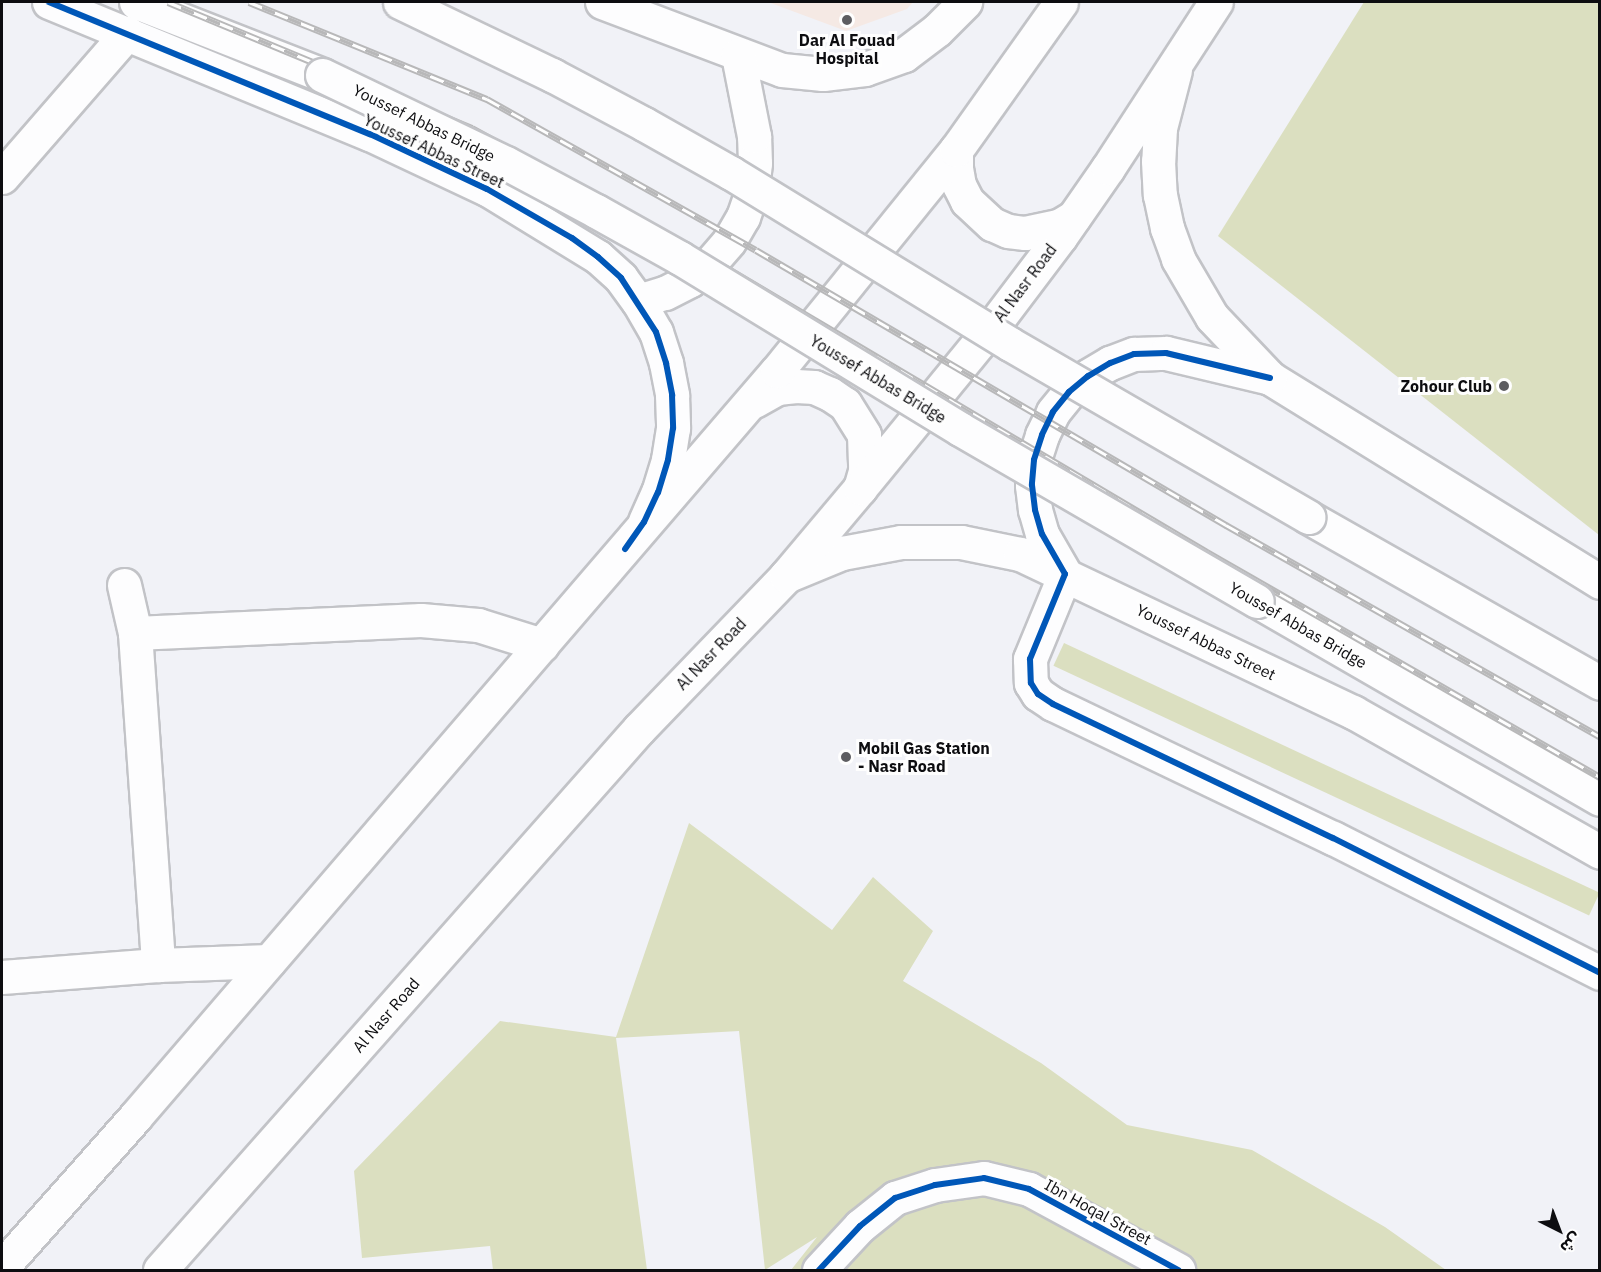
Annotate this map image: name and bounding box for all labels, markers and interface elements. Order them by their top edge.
marker: Dar Al Fouad Hospital [838,11,856,29]
place label: Dar Al Fouad Hospital [799,30,895,68]
street label: Youssef Abbas Bridge [350,80,498,166]
street label: Youssef Abbas Street [361,110,507,192]
street label: Al Nasr Road [990,240,1060,326]
street label: Youssef Abbas Bridge [806,331,950,427]
place label: Zohour Club [1400,376,1492,396]
marker: Zohour Club [1497,379,1511,393]
street label: Youssef Abbas Bridge [1226,578,1370,672]
street label: Youssef Abbas Street [1133,600,1279,684]
street label: Al Nasr Road [672,614,750,694]
place label: Mobil Gas Station - Nasr Road [858,738,990,776]
marker: Mobil Gas Station - Nasr Road [839,750,853,764]
street label: Al Nasr Road [348,974,424,1056]
street label: Ibn Hoqal Street [1041,1175,1155,1249]
north arrow [1529,1200,1589,1260]
text: ش [1556,1229,1586,1258]

